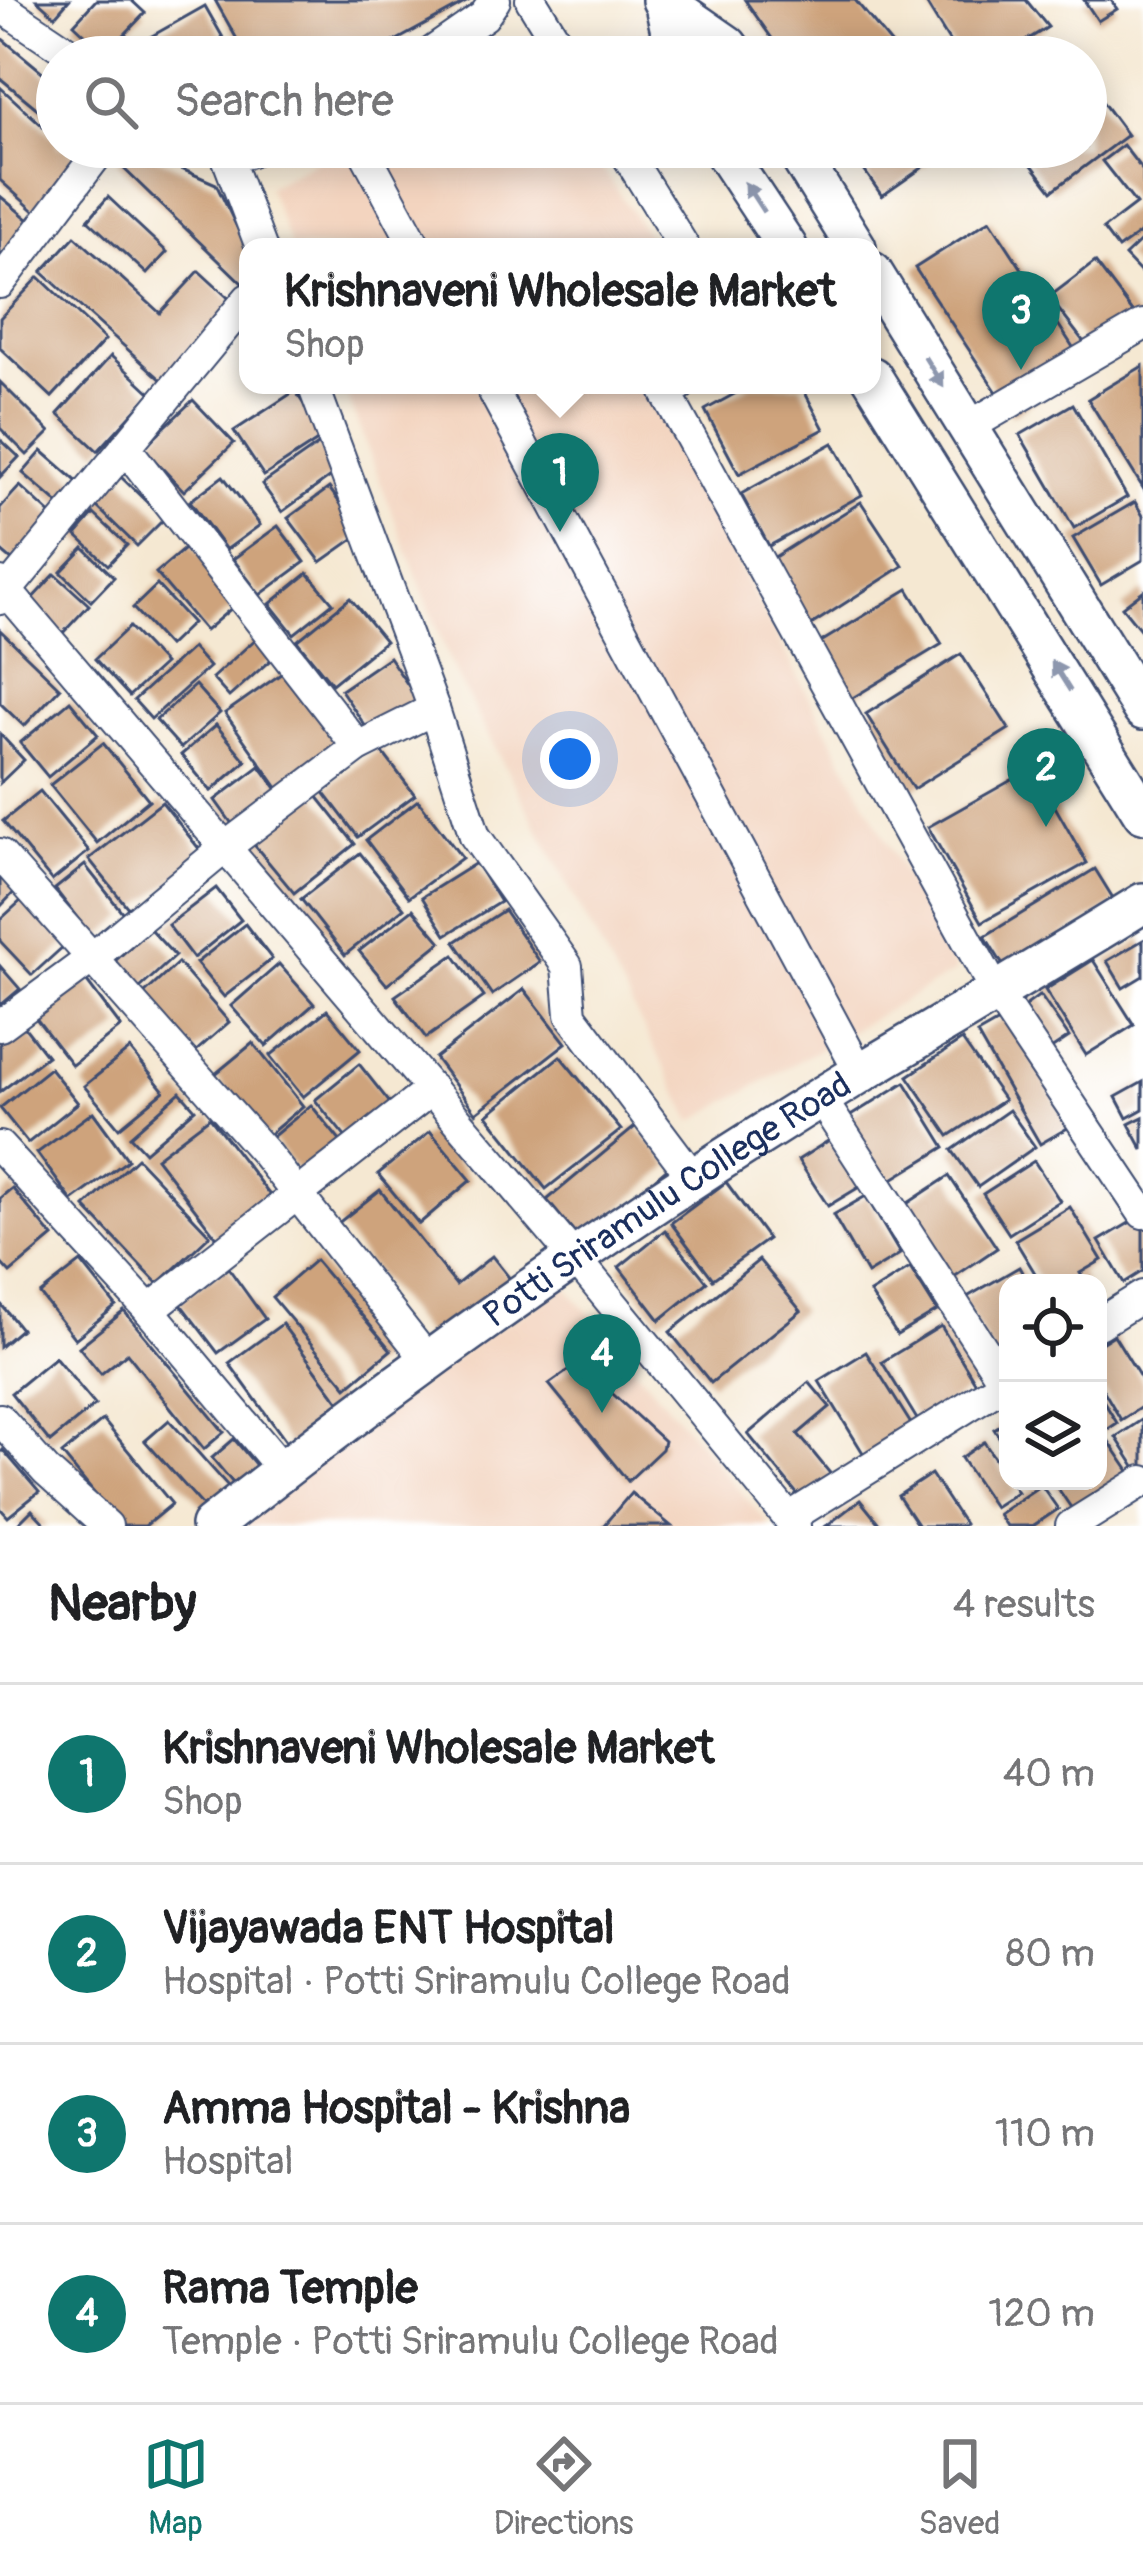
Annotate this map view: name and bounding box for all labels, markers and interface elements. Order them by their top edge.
search box [36,36,1107,168]
icon: search [78,69,144,135]
text: Search here [174,74,394,130]
one-way arrow [744,181,766,213]
popup [239,238,881,394]
text: Krishnaveni Wholesale Market [284,264,836,320]
pin: 3 [982,271,1060,370]
text: Shop [284,320,365,369]
one-way arrow [923,355,944,389]
pin: 1 [521,433,599,532]
one-way arrow [1051,659,1072,693]
pin: 2 [1007,728,1085,827]
your location [540,729,600,789]
street label: Potti Sriramulu College Road [474,1062,859,1337]
map controls [999,1274,1107,1490]
button: locate [999,1274,1107,1382]
pin: 4 [563,1314,641,1413]
button: layers [999,1382,1107,1490]
text: Nearby [48,1572,196,1636]
text: 4 results [953,1580,1095,1629]
text: Krishnaveni Wholesale Market [162,1721,714,1777]
text: 1 [79,1749,95,1798]
text: 40 m [1003,1749,1095,1798]
text: Shop [162,1777,243,1826]
text: Vijayawada ENT Hospital [162,1901,615,1957]
text: 2 [76,1929,98,1978]
text: 80 m [1006,1929,1095,1978]
text: Hospital · Potti Sriramulu College Road [162,1957,791,2006]
text: Amma Hospital - Krishna [162,2081,630,2137]
text: 3 [76,2109,98,2158]
text: 110 m [995,2109,1095,2158]
text: Hospital [162,2137,294,2186]
text: Rama Temple [162,2261,418,2317]
text: 4 [76,2289,98,2338]
text: 120 m [988,2289,1095,2338]
text: Temple · Potti Sriramulu College Road [162,2317,779,2366]
tab: Map [143,2431,209,2544]
tab: Directions [494,2431,634,2544]
tab: Saved [919,2431,1000,2544]

